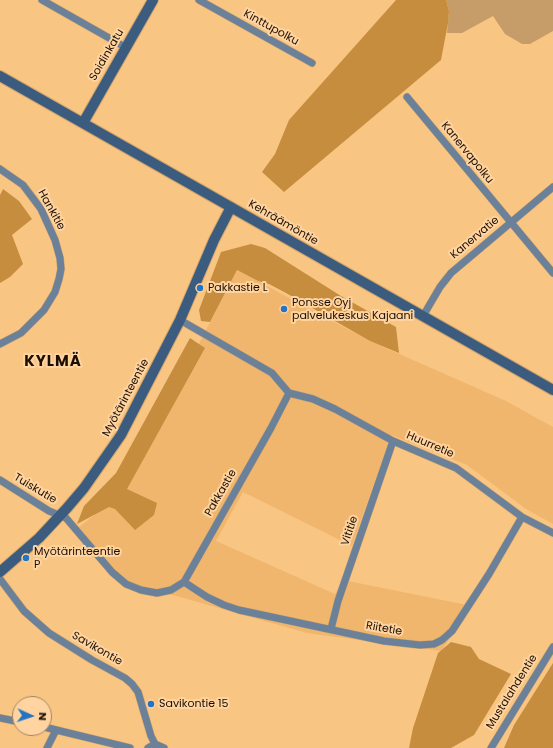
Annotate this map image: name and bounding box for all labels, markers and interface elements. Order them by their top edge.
street label: Kinttupolku [241,7,301,49]
street label: Soidinkatu [87,27,127,83]
street label: Kanervapolku [438,120,496,186]
street label: Hankitie [35,188,67,232]
street label: Kehräämöntie [246,198,320,248]
street label: Kanervatie [448,214,502,262]
place label: Pakkastie L [208,281,268,295]
marker: Pakkastie L [195,283,205,293]
place label: Ponsse Oyj palvelukeskus Kajaani [292,296,413,322]
marker: Ponsse Oyj palvelukeskus Kajaani [279,304,289,314]
district label: KYLMÄ [24,353,82,371]
street label: Myötärinteentie [100,357,152,439]
street label: Huurretie [404,429,456,461]
street label: Pakkastie [202,467,240,519]
street label: Tuiskutie [11,471,59,507]
street label: Vititie [339,514,361,548]
place label: Myötärinteentie P [34,545,120,571]
marker: Myötärinteentie P [21,553,31,563]
street label: Riitetie [365,619,403,639]
street label: Savikontie [69,629,125,669]
street label: Mustalahdentie [484,652,540,732]
north arrow [12,696,52,736]
place label: Savikontie 15 [159,697,228,711]
marker: Savikontie 15 [146,699,156,709]
text: N [35,712,51,721]

